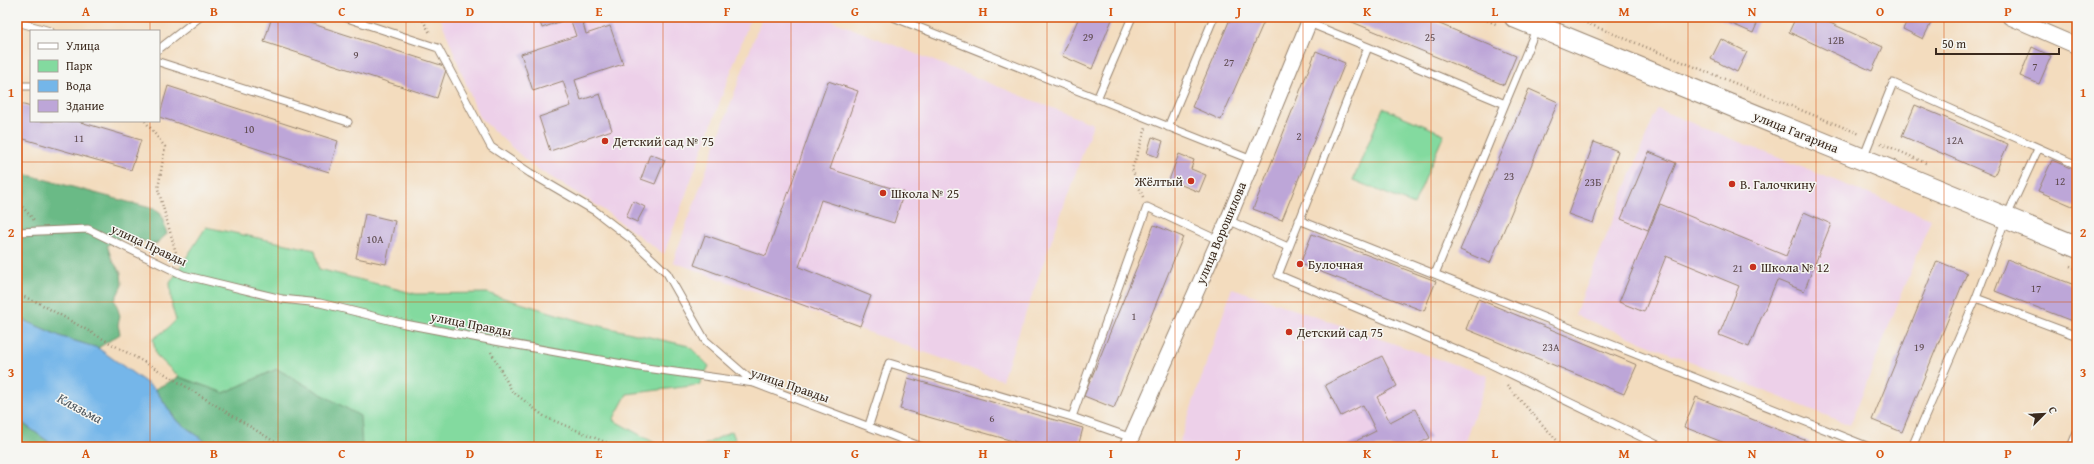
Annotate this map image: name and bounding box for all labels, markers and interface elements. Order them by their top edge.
text: A [82,2,91,21]
text: B [210,2,218,21]
text: C [338,2,346,21]
text: D [466,2,474,21]
text: E [596,2,603,21]
text: F [724,2,731,21]
text: G [851,2,859,21]
text: H [978,2,988,21]
text: I [1109,2,1113,21]
text: J [1235,2,1242,21]
text: K [1363,2,1372,21]
text: L [1492,2,1499,21]
text: M [1618,2,1630,21]
text: N [1748,2,1757,21]
text: O [1876,2,1884,21]
text: P [2004,2,2012,21]
house number: 29 [1083,29,1093,45]
house number: 25 [1425,29,1435,45]
legend [30,30,160,122]
scale bar [1936,30,2059,56]
house number: 12В [1828,32,1844,48]
text: 50 m [1942,35,1966,52]
text: Улица [66,37,100,54]
house number: 9 [353,47,359,63]
house number: 27 [1224,54,1234,70]
text: Парк [66,57,93,74]
house number: 7 [2032,58,2038,74]
text: Вода [66,77,91,94]
text: 1 [8,83,14,102]
text: 1 [2080,83,2086,102]
text: Здание [66,97,105,114]
street label: улица Гагарина [1750,106,1842,158]
house number: 10 [244,121,254,137]
house number: 2 [1296,128,1302,144]
house number: 11 [74,130,84,146]
place label: Детский сад № 75 [612,132,714,151]
house number: 12А [1946,132,1964,148]
marker: Детский сад № 75 [600,136,610,146]
house number: 23 [1504,168,1514,184]
place label: Жёлтый [1134,172,1183,191]
house number: 12 [2055,173,2065,189]
house number: 23Б [1585,174,1601,190]
place label: В. Галочкину [1740,175,1816,194]
marker: Жёлтый [1186,176,1196,186]
street label: улица Ворошилова [1190,178,1251,288]
marker: В. Галочкину [1727,179,1737,189]
place label: Школа № 25 [891,184,959,203]
marker: Школа № 25 [878,188,888,198]
street label: улица Правды [107,219,190,271]
text: 2 [8,223,15,242]
text: 2 [2080,223,2087,242]
house number: 10А [366,231,384,247]
place label: Булочная [1308,255,1363,274]
place label: Школа № 12 [1761,258,1829,277]
marker: Булочная [1295,259,1305,269]
house number: 21 [1733,260,1743,276]
marker: Школа № 12 [1748,262,1758,272]
house number: 17 [2031,280,2041,296]
street label: улица Правды [428,307,513,341]
house number: 1 [1131,308,1137,324]
place label: Детский сад 75 [1296,323,1383,342]
marker: Детский сад 75 [1284,327,1294,337]
house number: 23А [1542,339,1560,355]
house number: 19 [1914,339,1924,355]
street label: улица Правды [747,362,832,407]
text: 3 [8,363,14,382]
text: 3 [2080,363,2086,382]
water label: Клязьма [54,388,107,428]
north arrow [2024,394,2064,434]
text: С [2045,404,2062,416]
house number: 6 [989,410,995,426]
text: A [82,444,91,463]
text: B [210,444,218,463]
text: C [338,444,346,463]
text: D [466,444,474,463]
text: E [596,444,603,463]
text: F [724,444,731,463]
text: G [851,444,859,463]
text: H [978,444,988,463]
text: I [1109,444,1113,463]
text: J [1235,444,1242,463]
text: K [1363,444,1372,463]
text: L [1492,444,1499,463]
text: M [1618,444,1630,463]
text: N [1748,444,1757,463]
text: O [1876,444,1884,463]
text: P [2004,444,2012,463]

